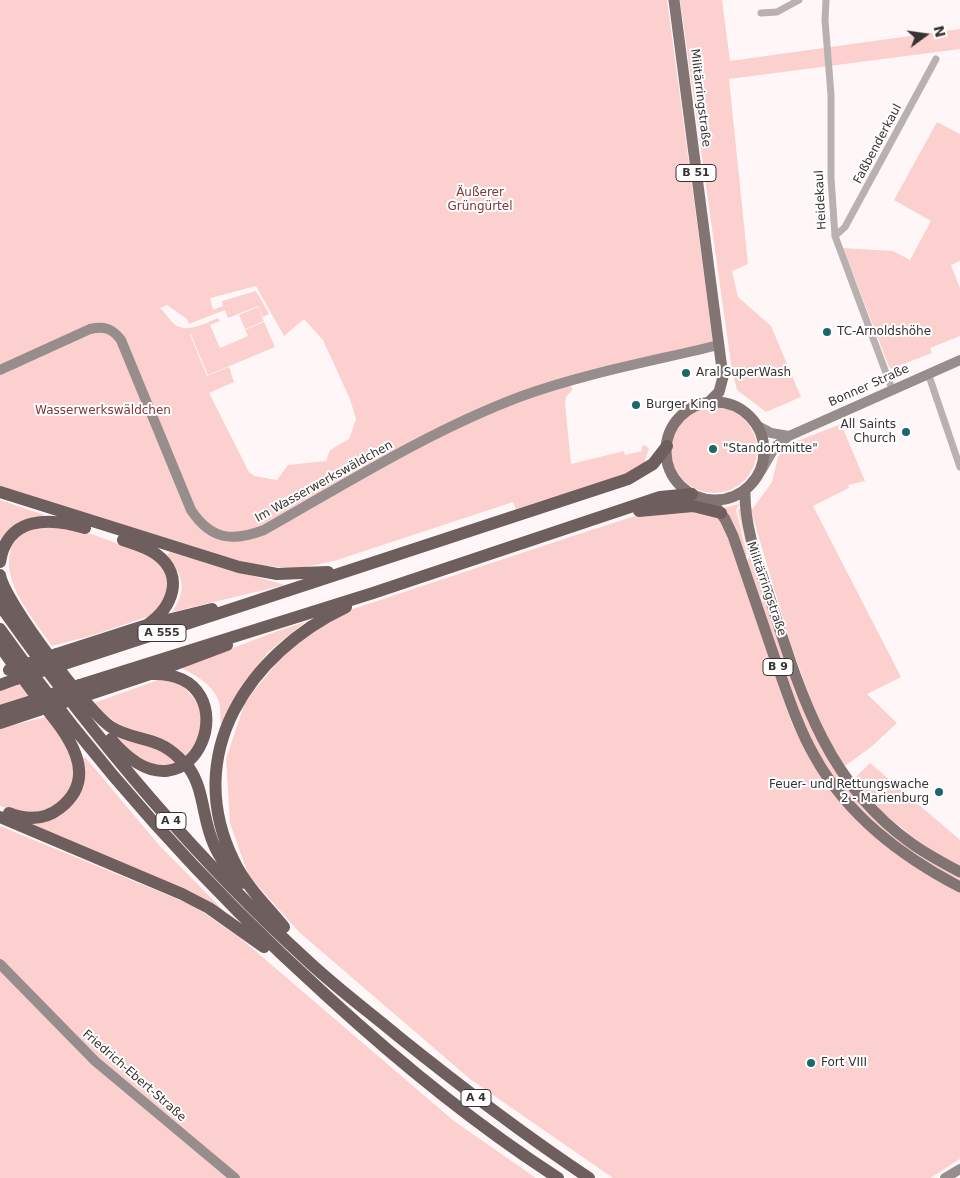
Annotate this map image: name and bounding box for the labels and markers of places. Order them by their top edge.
place label: TC-Arnoldshöhe [837,325,931,339]
marker: TC-Arnoldshöhe [821,326,833,338]
place label: Aral SuperWash [696,366,791,380]
marker: Aral SuperWash [680,367,692,379]
place label: Burger King [646,398,717,412]
marker: Burger King [630,399,642,411]
place label: All Saints Church [840,418,896,446]
marker: All Saints Church [900,426,912,438]
place label: "Standortmitte" [723,442,818,456]
marker: "Standortmitte" [707,443,719,455]
place label: Feuer- und Rettungswache 2 - Marienburg [769,778,929,806]
marker: Feuer- und Rettungswache 2 - Marienburg [933,786,945,798]
place label: Fort VIII [821,1056,867,1070]
marker: Fort VIII [805,1057,817,1069]

